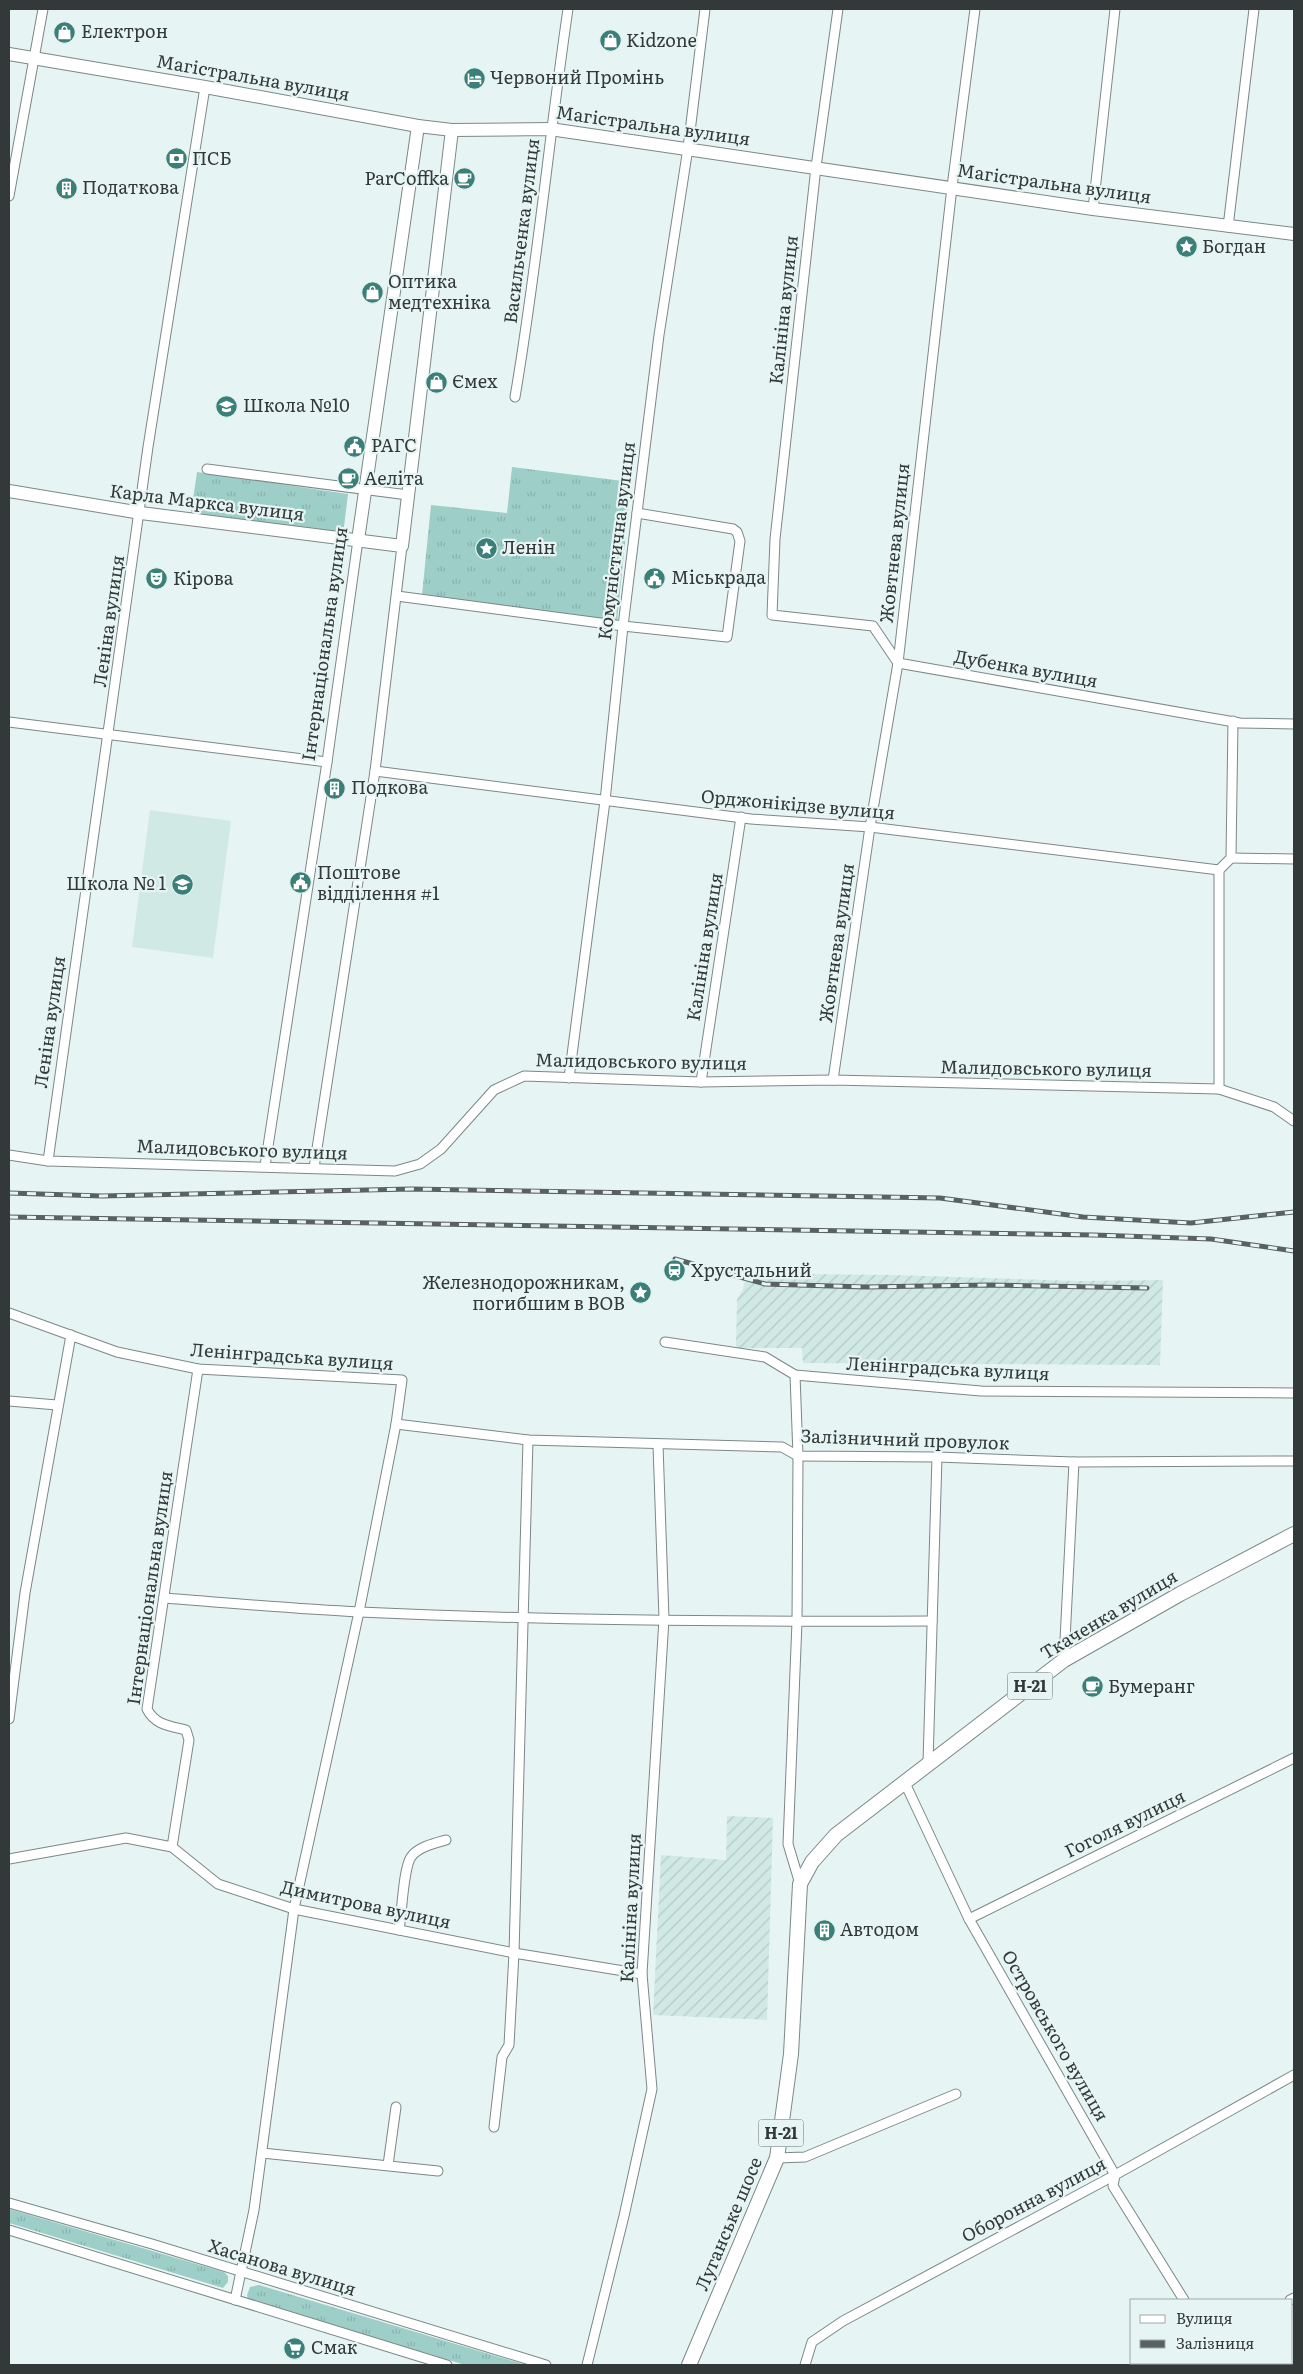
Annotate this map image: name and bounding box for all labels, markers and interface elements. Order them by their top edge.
place label: Електрон [81,17,168,44]
shop icon: Електрон [53,20,77,44]
place label: Kidzone [626,26,697,53]
shop icon: Kidzone [598,29,622,53]
street label: Магістральна вулиця [154,46,352,107]
place label: Червоний Промінь [490,63,664,90]
hotel icon: Червоний Промінь [462,66,486,90]
street label: Магістральна вулиця [554,98,752,152]
street label: Васильченка вулиця [496,137,545,325]
place label: ПСБ [192,144,232,171]
bank icon: ПСБ [164,147,188,171]
street label: Магістральна вулиця [955,156,1153,210]
place label: ParCoffka [364,164,449,191]
cafe icon: ParCoffka [453,167,477,191]
place label: Податкова [82,173,179,200]
building icon: Податкова [54,176,78,200]
place label: Богдан [1202,232,1266,259]
street label: Калініна вулиця [761,234,804,386]
place icon: Богдан [1174,235,1198,259]
place label: Оптика медтехніка [388,267,491,315]
shop icon: Оптика медтехніка [360,280,384,304]
place label: Ємех [452,367,498,394]
shop icon: Ємех [424,370,448,394]
place label: Школа №10 [243,391,350,418]
school or university icon: Школа №10 [215,394,239,418]
place label: РАГС [371,431,417,458]
public building icon: РАГС [343,434,367,458]
street label: Комуністична вулиця [590,440,641,642]
street label: Жовтнева вулиця [872,462,915,624]
place label: Аеліта [364,464,424,491]
cafe icon: Аеліта [336,467,360,491]
street label: Карла Маркса вулиця [108,476,306,527]
street label: Інтернаціональна вулиця [294,525,353,763]
place label: Ленін [502,533,556,560]
place icon: Ленін [474,536,498,560]
street label: Леніна вулиця [85,553,130,689]
place label: Міськрада [671,563,766,590]
place label: Кірова [173,564,234,591]
public building icon: Міськрада [643,566,667,590]
theatre icon: Кірова [145,567,169,591]
street label: Дубенка вулиця [952,642,1100,693]
place label: Подкова [351,773,428,800]
building icon: Подкова [323,776,347,800]
street label: Орджонікідзе вулиця [700,782,896,825]
place label: Поштове відділення #1 [317,858,440,906]
street label: Жовтнева вулиця [811,861,860,1024]
place label: Школа № 1 [66,869,166,896]
public building icon: Поштове відділення #1 [289,871,313,895]
street label: Калініна вулиця [678,871,729,1023]
school or university icon: Школа № 1 [170,872,194,896]
street label: Леніна вулиця [26,954,71,1090]
street label: Малидовського вулиця [535,1045,747,1076]
street label: Малидовського вулиця [940,1052,1152,1083]
street label: Малидовського вулиця [136,1131,348,1166]
place label: Хрустальний [691,1256,812,1283]
station icon: Хрустальний [663,1259,687,1283]
place label: Железнодорожникам, погибшим в ВОВ [423,1268,625,1316]
place icon: Железнодорожникам, погибшим в ВОВ [629,1281,653,1305]
street label: Ленінградська вулиця [190,1335,395,1376]
street label: Ленінградська вулиця [846,1349,1050,1386]
street label: Залізничний провулок [800,1421,1010,1456]
street label: Інтернаціональна вулиця [119,1469,178,1707]
street label: Ткаченка вулиця [1034,1562,1182,1665]
road number: Н-21 [1008,1672,1052,1700]
place label: Бумеранг [1108,1672,1195,1699]
cafe icon: Бумеранг [1080,1675,1104,1699]
street label: Гоголя вулиця [1059,1782,1189,1864]
street label: Калініна вулиця [612,1832,647,1984]
street label: Димитрова вулиця [279,1872,454,1935]
place label: Автодом [840,1915,919,1942]
building icon: Автодом [812,1918,836,1942]
street label: Островського вулиця [996,1945,1116,2126]
road number: Н-21 [758,2120,804,2146]
street label: Оборонна вулиця [956,2149,1110,2248]
street label: Луганське шосе [687,2152,768,2294]
street label: Хасанова вулиця [205,2231,360,2302]
legend [1130,2299,1293,2364]
text: Вулиця [1176,2306,1233,2329]
text: Залізниця [1176,2331,1254,2354]
place label: Смак [311,2333,358,2360]
supermarket icon: Смак [283,2336,307,2360]

